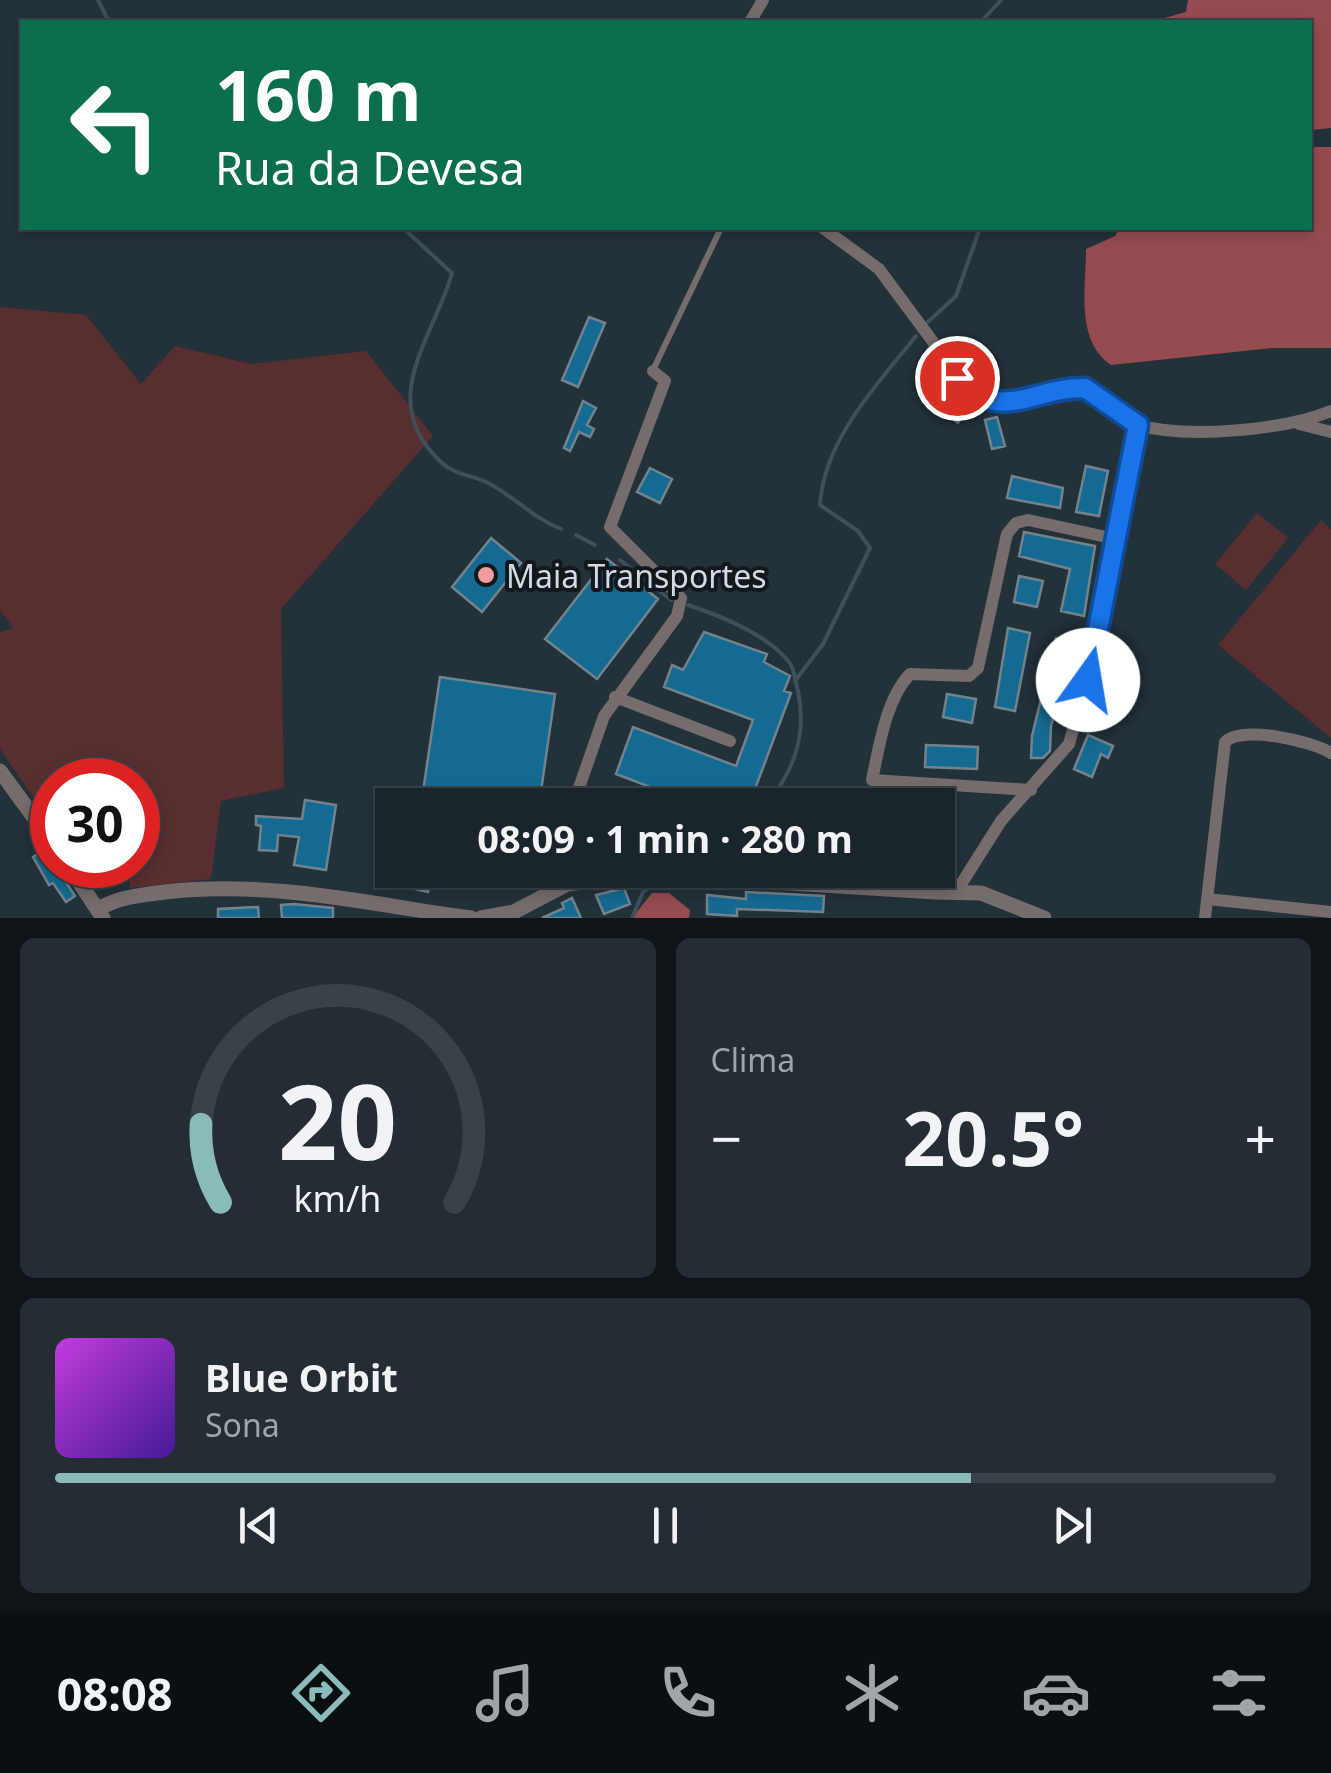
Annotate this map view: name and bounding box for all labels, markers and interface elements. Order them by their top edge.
text: 160 m [215,46,422,142]
icon: left [50,60,180,190]
text: Rua da Devesa [215,137,525,198]
pin [915,336,1000,421]
icon: arrive [930,351,985,406]
place label: Maia Transportes [506,554,767,597]
marker: Maia Transportes [475,564,497,586]
position arrow [1036,628,1140,732]
speed limit sign: 30 [30,758,160,888]
text: 08:09 · 1 min · 280 m [477,812,853,864]
text: Clima [711,1038,795,1081]
text: 20 [278,1049,397,1190]
text: 20.5° [902,1086,1084,1188]
text: − [711,1100,742,1175]
text: + [1245,1100,1276,1175]
text: km/h [294,1174,382,1222]
text: Blue Orbit [205,1351,398,1403]
text: Sona [205,1403,280,1446]
icon: previous [231,1498,286,1553]
icon: pause [638,1498,693,1553]
icon: next [1045,1498,1100,1553]
icon: directions [286,1658,356,1728]
icon: music [470,1658,540,1728]
icon: phone [653,1658,723,1728]
icon: climate [837,1658,907,1728]
icon: car [1021,1658,1091,1728]
icon: filters [1204,1658,1274,1728]
text: 08:08 [57,1663,172,1724]

